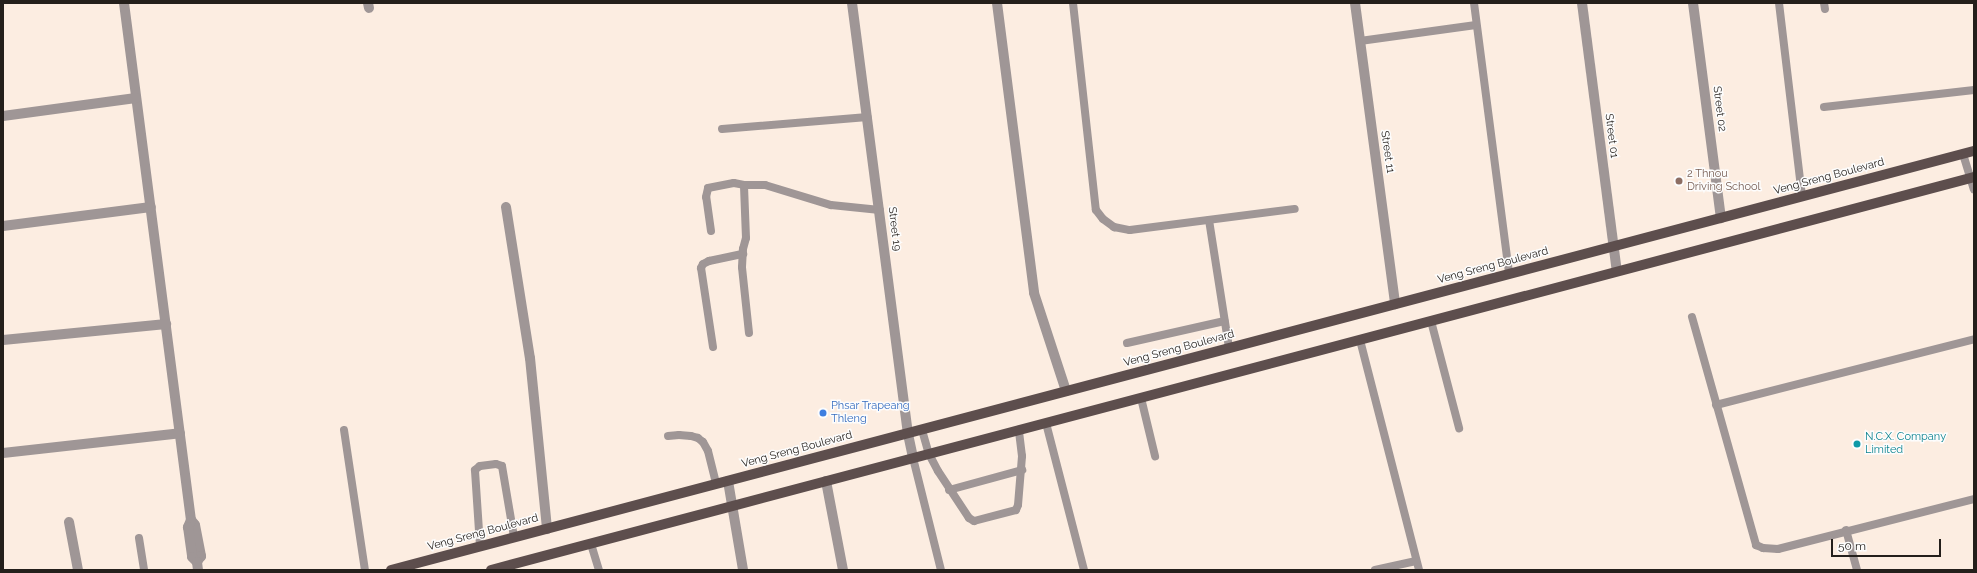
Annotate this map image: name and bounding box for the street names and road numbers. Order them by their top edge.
street label: Street 02 [1710,85,1728,133]
street label: Street 01 [1602,113,1620,159]
street label: Street 11 [1377,130,1397,174]
street label: Veng Sreng Boulevard [1772,156,1886,198]
street label: Street 19 [885,206,903,252]
street label: Veng Sreng Boulevard [1436,245,1550,287]
street label: Veng Sreng Boulevard [1122,328,1236,370]
street label: Veng Sreng Boulevard [740,429,854,471]
street label: Veng Sreng Boulevard [426,512,540,554]

